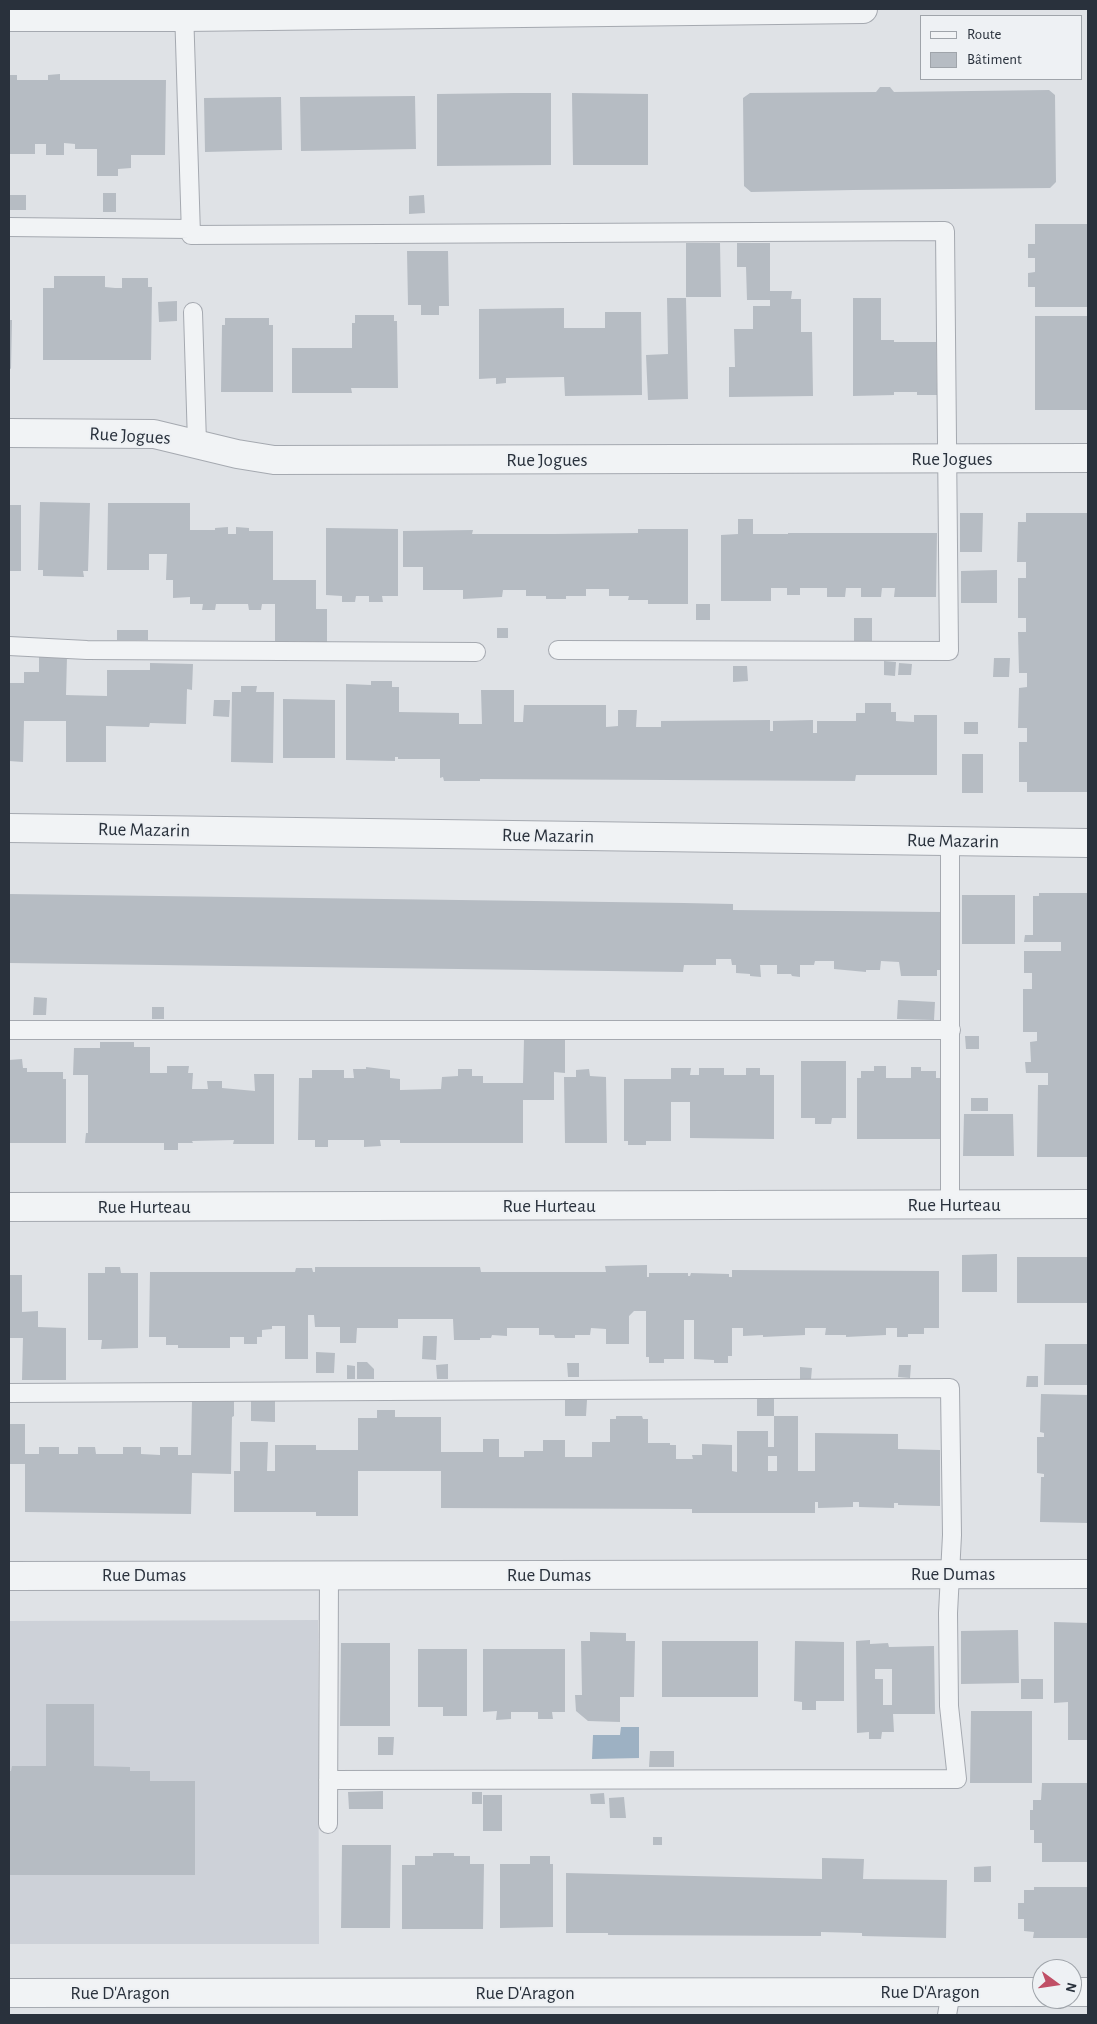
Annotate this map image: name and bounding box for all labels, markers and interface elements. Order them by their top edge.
legend [920,15,1082,80]
text: Route [967,27,1001,42]
text: Bâtiment [967,52,1022,67]
street label: Rue Jogues [89,422,171,450]
street label: Rue Jogues [911,448,993,470]
street label: Rue Jogues [506,449,588,471]
street label: Rue Mazarin [98,818,190,842]
street label: Rue Mazarin [502,824,594,848]
street label: Rue Mazarin [907,829,999,853]
street label: Rue Hurteau [907,1194,1001,1216]
street label: Rue Hurteau [502,1195,596,1217]
street label: Rue Hurteau [97,1196,191,1218]
street label: Rue Dumas [911,1563,995,1585]
street label: Rue Dumas [102,1564,186,1586]
street label: Rue Dumas [507,1564,591,1586]
north arrow [1032,1959,1082,2009]
street label: Rue D'Aragon [880,1981,980,2003]
text: N [1063,1981,1079,1994]
street label: Rue D'Aragon [70,1982,170,2004]
street label: Rue D'Aragon [475,1982,575,2004]

